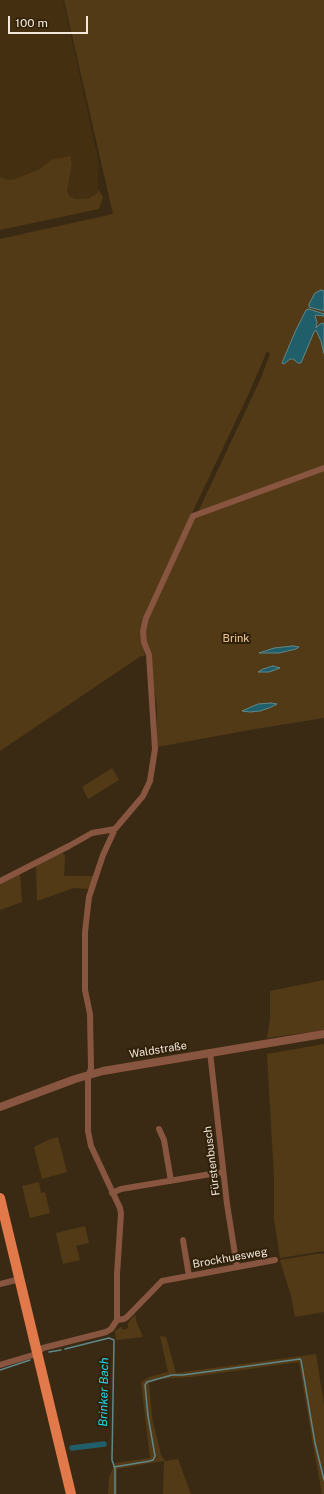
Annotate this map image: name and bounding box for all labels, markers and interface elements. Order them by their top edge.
scale bar [10,8,90,34]
text: 100 m [15,16,48,30]
park label: Brink [223,632,249,646]
street label: Waldstraße [128,1039,188,1061]
street label: Fürstenbusch [201,1125,223,1197]
street label: Brockhuesweg [191,1245,269,1271]
water label: Brinker Bach [96,1357,112,1427]

